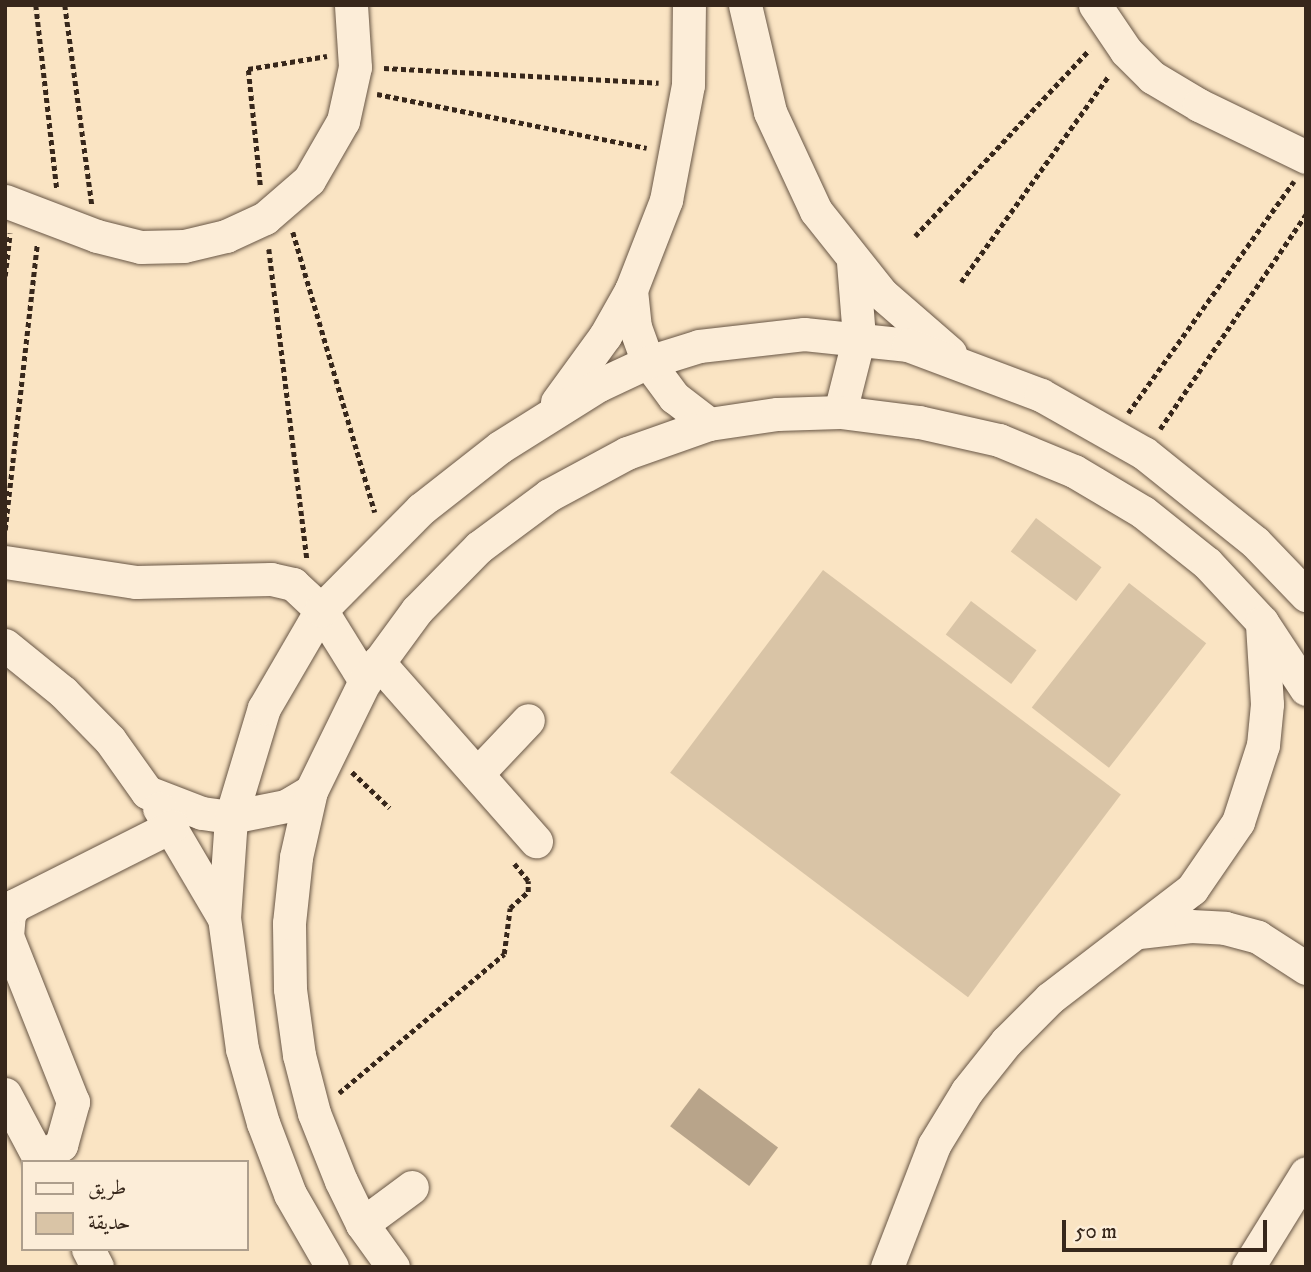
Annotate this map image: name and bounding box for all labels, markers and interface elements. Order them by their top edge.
legend [21,1160,248,1251]
text: طريق [88,1175,126,1201]
scale bar [1066,1206,1271,1250]
text: حديقة [88,1210,131,1236]
text: 50 m [1075,1219,1117,1245]

